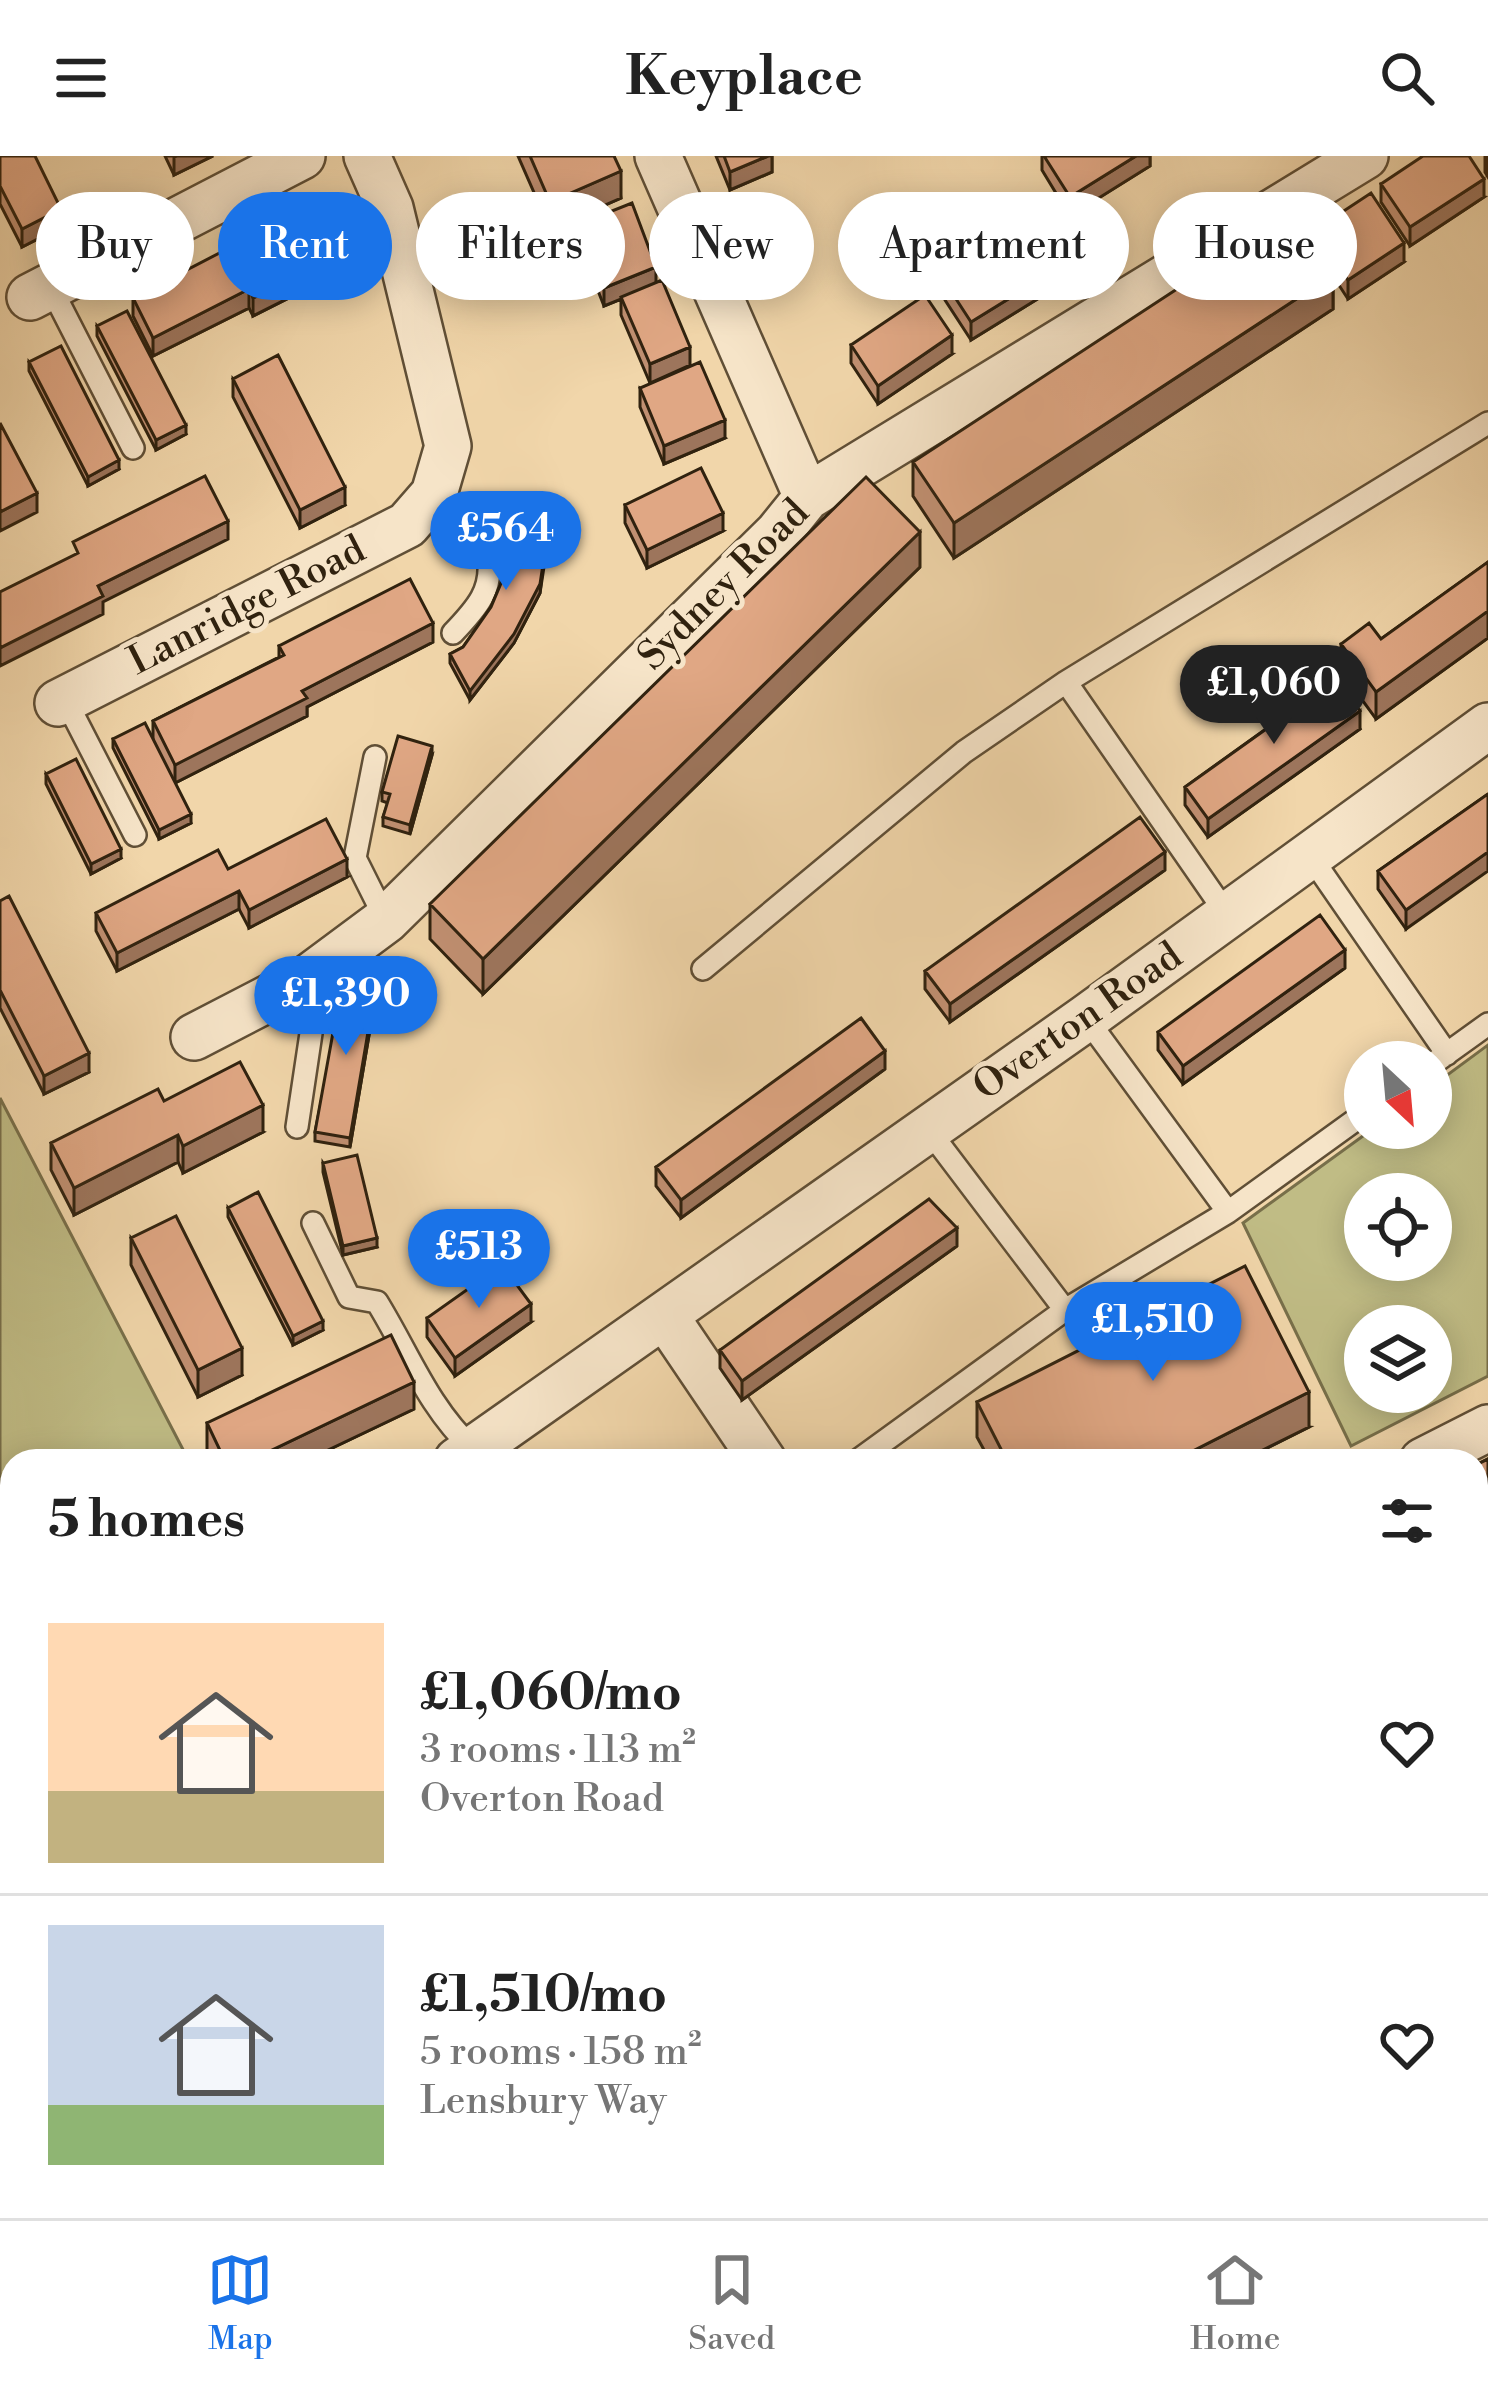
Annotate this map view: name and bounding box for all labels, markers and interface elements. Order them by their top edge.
text: Keyplace [625,44,863,112]
icon: menu [48,45,114,111]
icon: search [1374,45,1440,111]
chip: Buy [36,192,194,300]
chip: Rent [218,192,392,300]
chip: Filters [416,192,625,300]
chip: New [649,192,814,300]
chip: Apartment [838,192,1129,300]
chip: House [1153,192,1357,300]
street label: Sydney Road [628,489,820,681]
pin: £564 [435,491,577,593]
text: £564 [457,505,555,554]
street label: Lanridge Road [120,525,374,687]
pin: £1,060 [1176,645,1372,747]
text: £1,060 [1207,659,1341,708]
street label: Overton Road [964,932,1192,1112]
pin: £1,390 [248,956,444,1058]
text: £1,390 [281,970,411,1019]
north arrow [1344,1041,1452,1149]
map controls [1344,1041,1452,1413]
button: locate [1344,1173,1452,1281]
pin: £513 [408,1209,550,1311]
text: £513 [435,1223,523,1272]
pin: £1,510 [1055,1282,1251,1384]
text: £1,510 [1091,1296,1215,1345]
button: layers [1344,1305,1452,1413]
icon: filters [1374,1488,1440,1554]
text: 5 homes [48,1489,245,1553]
text: £1,060/mo [420,1662,682,1726]
icon: home [144,1671,288,1815]
icon: heart [1374,1710,1440,1776]
text: 3 rooms · 113 m² [420,1726,696,1775]
text: Overton Road [420,1775,664,1824]
text: £1,510/mo [420,1964,667,2028]
icon: home [144,1973,288,2117]
icon: heart [1374,2012,1440,2078]
text: 5 rooms · 158 m² [420,2028,702,2077]
text: Lensbury Way [420,2077,667,2126]
tab: Map [207,2247,273,2360]
tab: Saved [688,2247,775,2360]
tab: Home [1190,2247,1281,2360]

